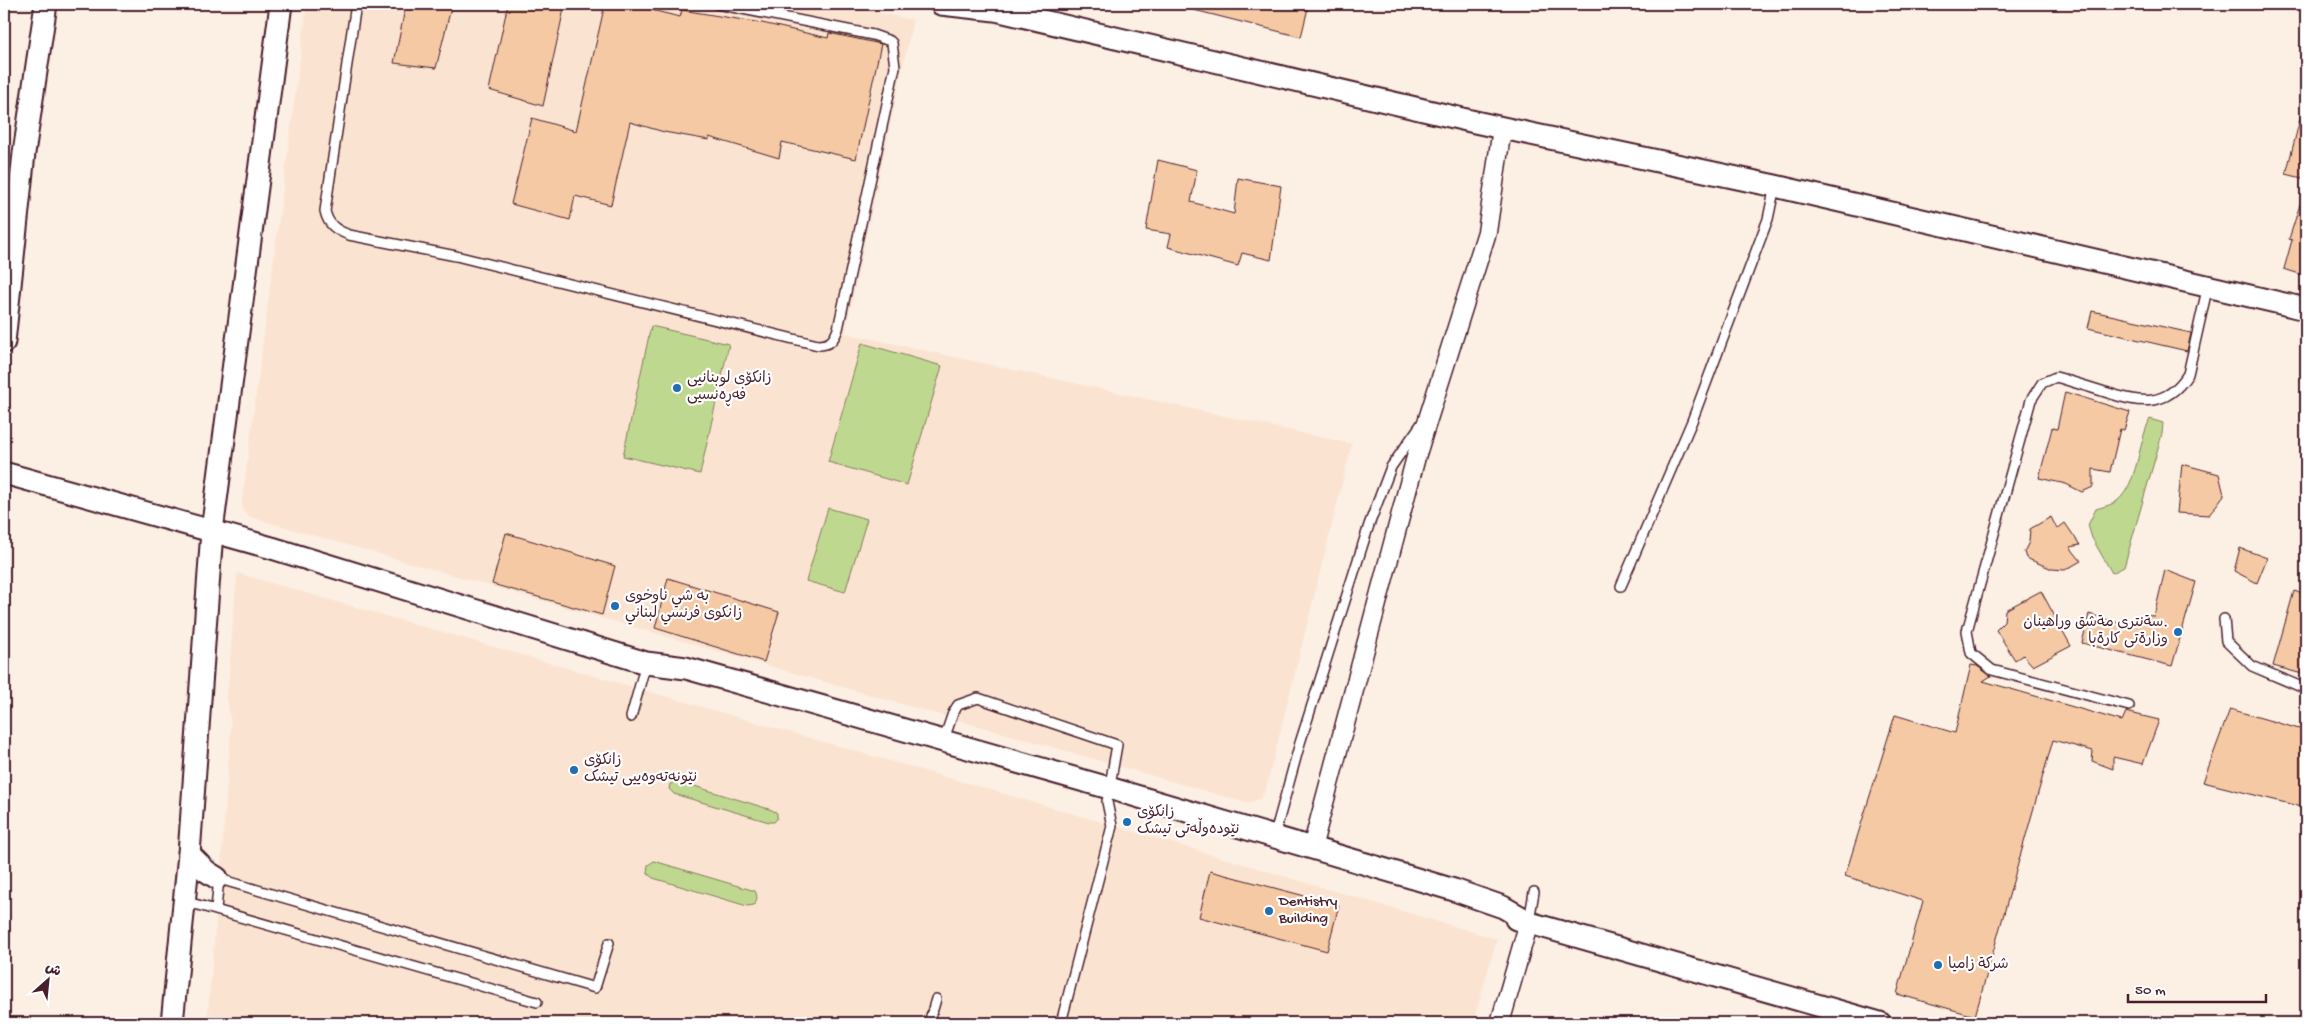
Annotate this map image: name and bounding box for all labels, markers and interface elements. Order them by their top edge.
place label: زانکۆی لوبنانیی فەڕەنسیی [687,370,771,407]
marker: زانکۆی لوبنانیی فەڕەنسیی [671,382,683,394]
place label: به شي ناوخوى زانكوى فرنسي لبناني [625,588,742,625]
marker: به شي ناوخوى زانكوى فرنسي لبناني [609,600,621,612]
place label: سةنترى مةشق وراهينان. وزارةتى كارةبا [2023,614,2168,649]
marker: سةنترى مةشق وراهينان. وزارةتى كارةبا [2172,626,2184,638]
place label: زانکۆی نێونەتەوەییی تیشک [584,752,697,787]
marker: زانکۆی نێونەتەوەییی تیشک [568,764,580,776]
place label: زانکۆی نێودەوڵەتی تیشک [1137,804,1239,839]
marker: زانکۆی نێودەوڵەتی تیشک [1121,816,1133,828]
place label: Dentistry Building [1278,893,1338,928]
marker: Dentistry Building [1263,905,1275,917]
north arrow [22,954,72,1004]
place label: شركة زاميا [1948,956,2009,974]
marker: شركة زاميا [1932,959,1944,971]
text: ش [42,960,63,982]
scale bar [2128,972,2265,1004]
text: 50 m [2135,982,2166,1000]

